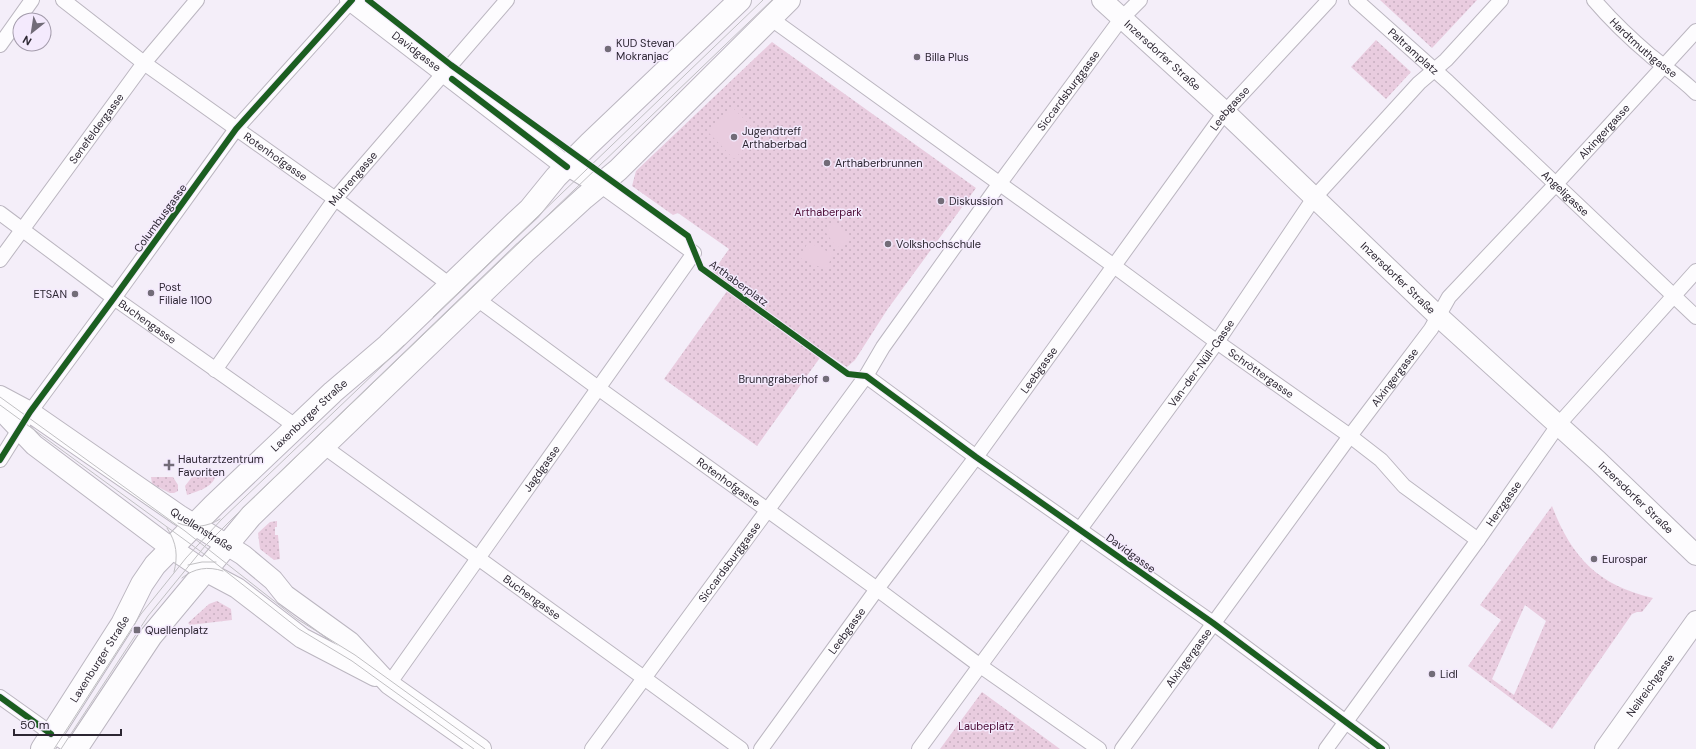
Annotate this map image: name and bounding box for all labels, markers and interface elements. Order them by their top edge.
north arrow [12,12,52,52]
street label: Hardtmuthgasse [1607,15,1680,81]
street label: Inzersdorfer Straße [1122,17,1204,93]
street label: Paltramplatz [1385,25,1442,78]
street label: Davidgasse [389,28,444,74]
text: N [20,33,34,49]
place label: KUD Stevan Mokranjac [616,36,675,63]
marker: KUD Stevan Mokranjac [603,44,613,54]
street label: Siccardsburggasse [1034,47,1103,133]
place label: Billa Plus [925,50,969,64]
marker: Billa Plus [912,52,922,62]
street label: Leebgasse [1207,83,1253,133]
street label: Senefeldergasse [66,90,127,166]
street label: Alxingergasse [1575,101,1633,162]
place label: Jugendtreff Arthaberbad [742,124,807,151]
street label: Rotenhofgasse [241,129,310,184]
marker: Jugendtreff Arthaberbad [729,132,739,142]
street label: Muhrengasse [325,148,380,209]
place label: Arthaberbrunnen [835,156,923,170]
marker: Arthaberbrunnen [822,158,832,168]
street label: Angeligasse [1539,167,1592,219]
street label: Columbusgasse [131,181,189,255]
place label: Diskussion [949,194,1003,208]
marker: Diskussion [936,196,946,206]
park label: Arthaberpark [794,205,862,219]
place label: Volkshochschule [896,237,981,251]
marker: Volkshochschule [883,239,893,249]
street label: Inzersdorfer Straße [1358,239,1438,317]
street label: Arthaberplatz [707,257,771,309]
place label: Post Filiale 1100 [159,280,212,307]
place label: ETSAN [34,287,67,301]
marker: Post Filiale 1100 [146,288,156,298]
marker: ETSAN [70,289,80,299]
street label: Buchengasse [116,296,179,347]
street label: Van-der-Nüll-Gasse [1165,317,1237,410]
street label: Leebgasse [1017,344,1060,396]
street label: Schröttergasse [1225,345,1297,401]
street label: Alxingergasse [1368,345,1421,409]
place label: Brunngraberhof [738,372,818,386]
marker: Brunngraberhof [821,374,831,384]
street label: Laxenburger Straße [268,376,350,455]
street label: Jagdgasse [520,443,563,494]
place label: Hautarztzentrum Favoriten [178,452,264,479]
street label: Rotenhofgasse [694,454,763,510]
street label: Inzersdorfer Straße [1596,458,1676,537]
marker: Hautarztzentrum Favoriten [163,459,175,471]
street label: Herzgasse [1483,478,1524,529]
street label: Quellenstraße [168,504,236,554]
street label: Siccardsburggasse [695,519,764,605]
street label: Davidgasse [1103,530,1159,576]
place label: Eurospar [1602,552,1647,566]
marker: Eurospar [1589,554,1599,564]
street label: Buchengasse [501,572,564,623]
street label: Leebgasse [825,605,868,657]
street label: Laxenburger Straße [67,613,132,705]
place label: Quellenplatz [145,623,208,637]
marker: Quellenplatz [132,625,142,635]
street label: Alxingergasse [1162,625,1215,690]
street label: Neilreichgasse [1623,651,1677,720]
place label: Lidl [1440,667,1458,681]
marker: Lidl [1427,669,1437,679]
scale bar [14,711,121,737]
text: 50 m [20,717,49,733]
park label: Laubeplatz [958,719,1014,733]

